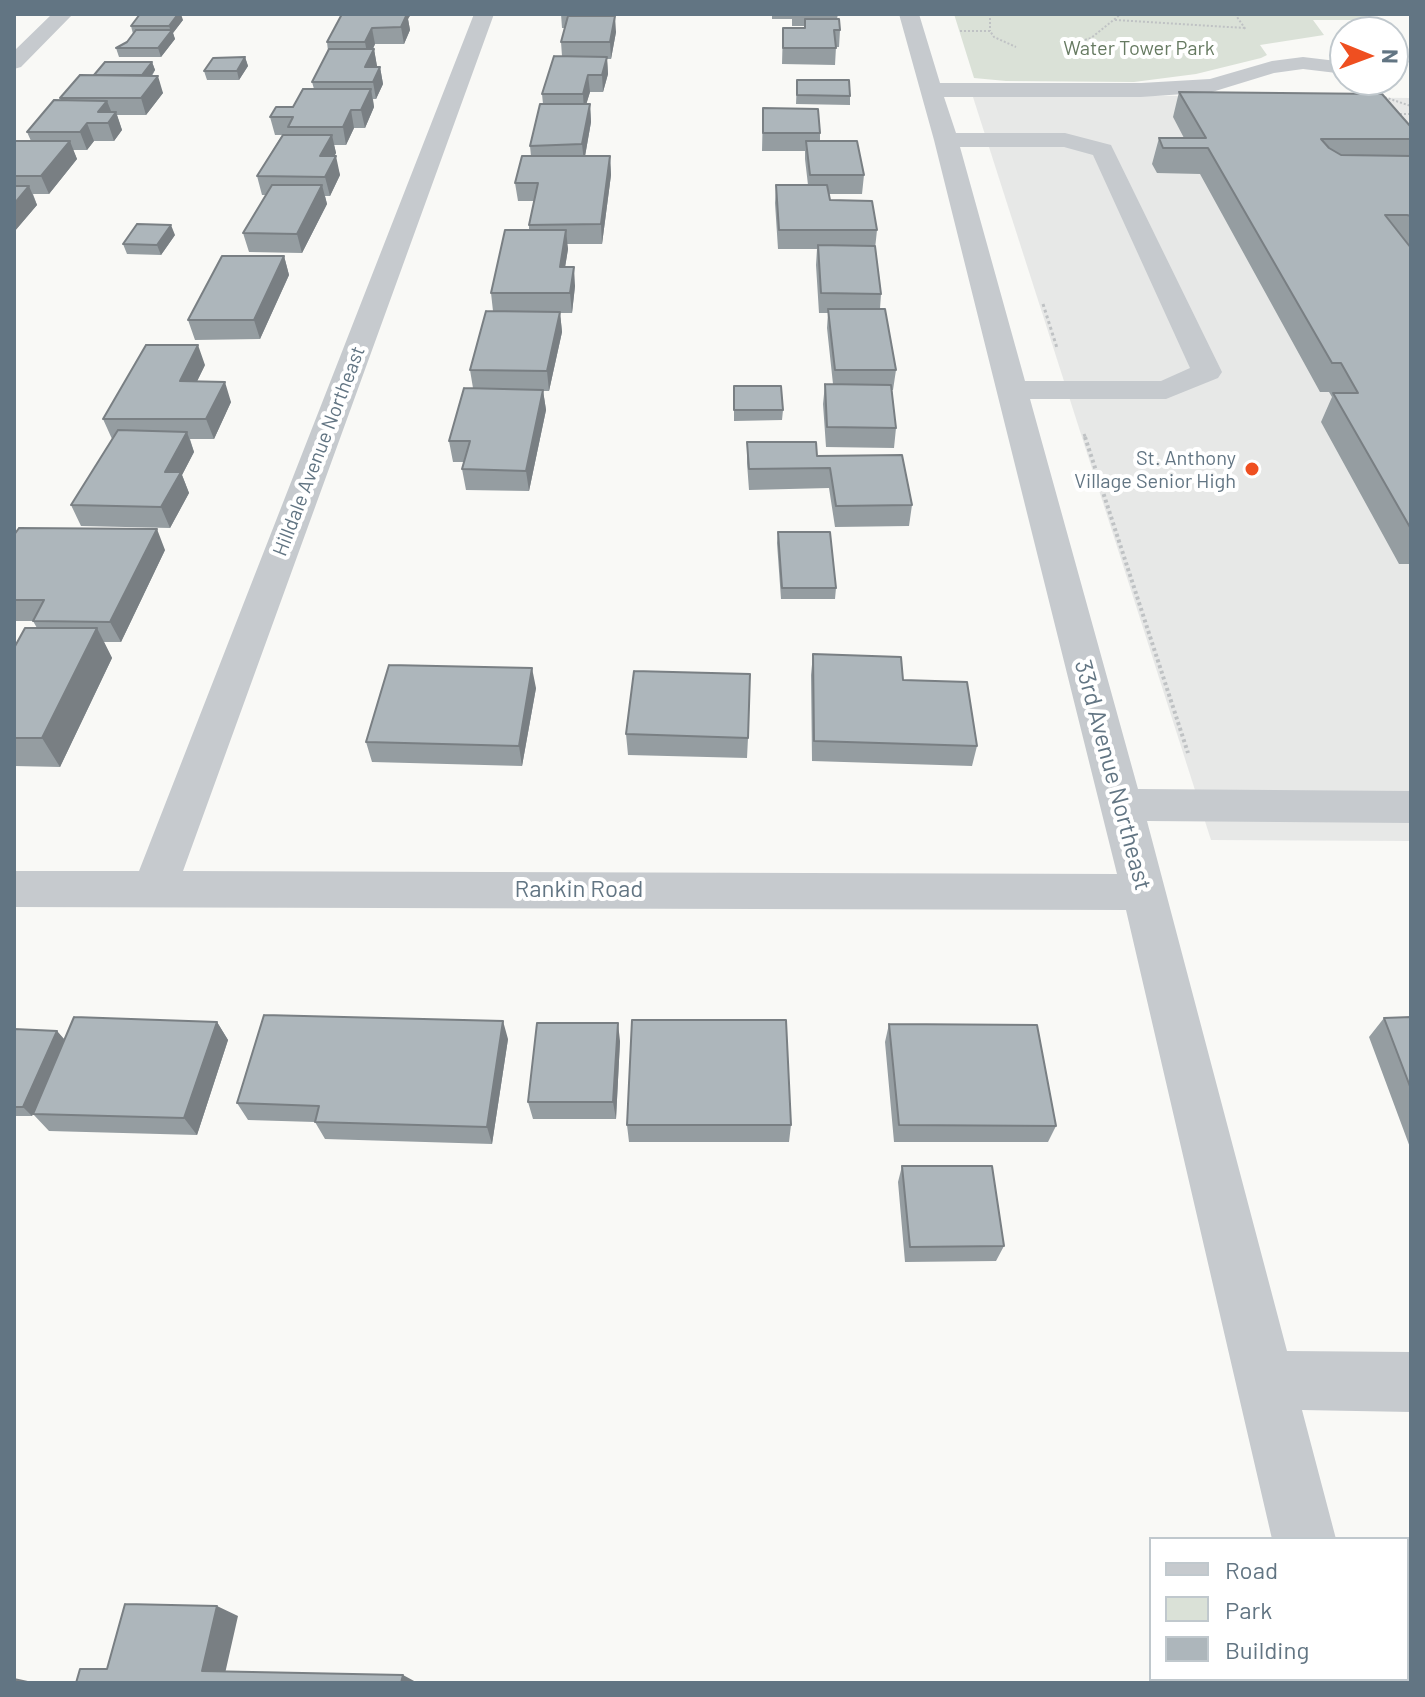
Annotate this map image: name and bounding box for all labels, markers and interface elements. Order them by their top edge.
north arrow [1329,16,1409,96]
park label: Water Tower Park [1063,36,1215,60]
text: N [1378,49,1404,64]
street label: Hilldale Avenue Northeast [268,343,370,559]
place label: St. Anthony Village Senior High [1074,446,1236,493]
marker: St. Anthony Village Senior High [1243,460,1261,478]
street label: 33rd Avenue Northeast [1068,657,1158,893]
street label: Rankin Road [515,875,643,903]
legend [1149,1537,1409,1681]
text: Road [1225,1555,1278,1584]
text: Park [1225,1595,1272,1624]
text: Building [1225,1635,1309,1664]

